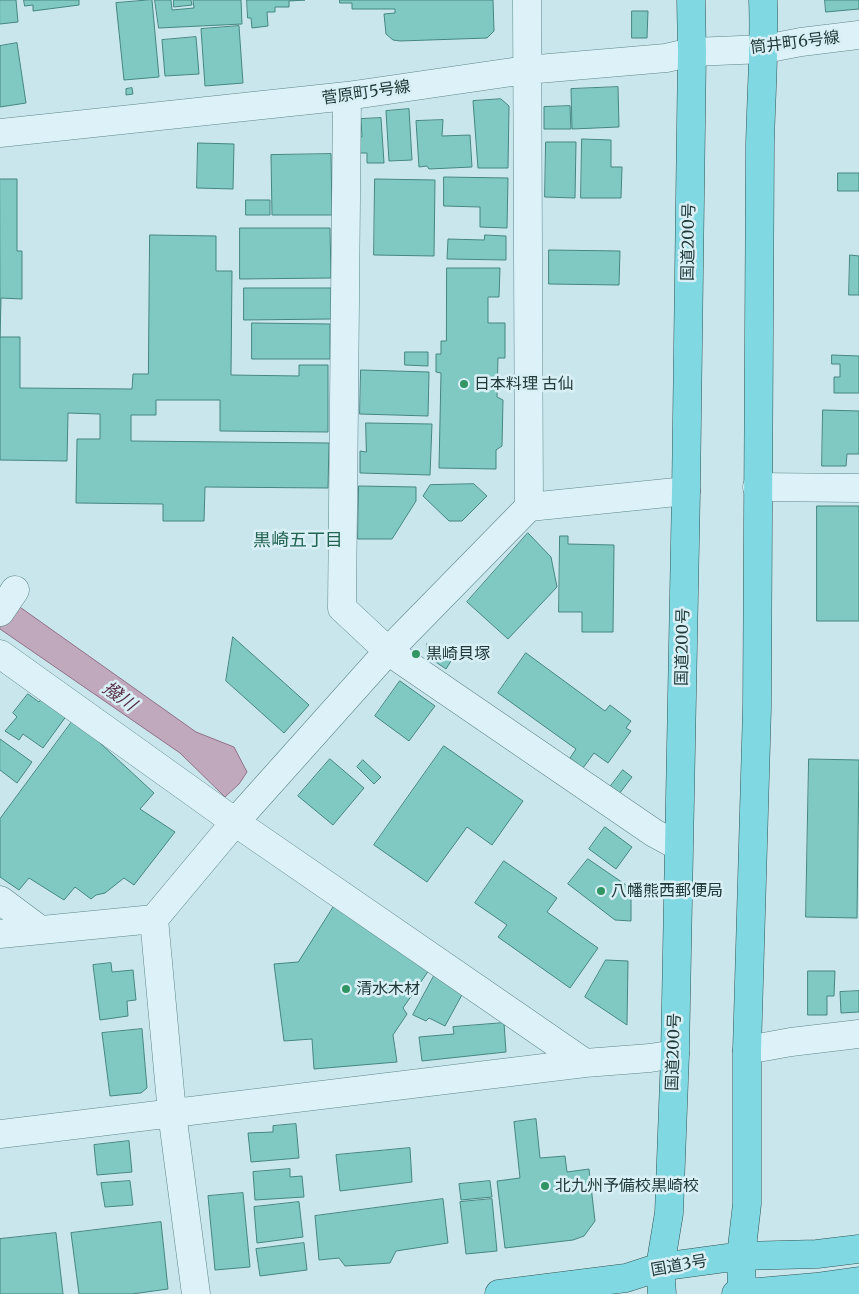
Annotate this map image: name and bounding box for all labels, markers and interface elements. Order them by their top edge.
street label: 筒井町6号線 [749,28,841,58]
street label: 菅原町5号線 [320,77,412,109]
street label: 国道200号 [679,203,699,281]
place label: 日本料理 古仙 [474,374,574,394]
marker: 日本料理 古仙 [458,378,470,390]
district label: 黒崎五丁目 [253,530,343,552]
street label: 国道200号 [673,608,693,686]
place label: 黒崎貝塚 [426,644,490,664]
marker: 黒崎貝塚 [410,648,422,660]
water label: 撥川 [98,678,140,716]
place label: 八幡熊西郵便局 [611,881,723,901]
marker: 八幡熊西郵便局 [595,885,607,897]
place label: 清水木材 [356,979,420,999]
marker: 清水木材 [340,983,352,995]
street label: 国道200号 [663,1013,685,1091]
place label: 北九州予備校黒崎校 [555,1176,699,1196]
marker: 北九州予備校黒崎校 [539,1180,551,1192]
street label: 国道3号 [649,1252,709,1280]

